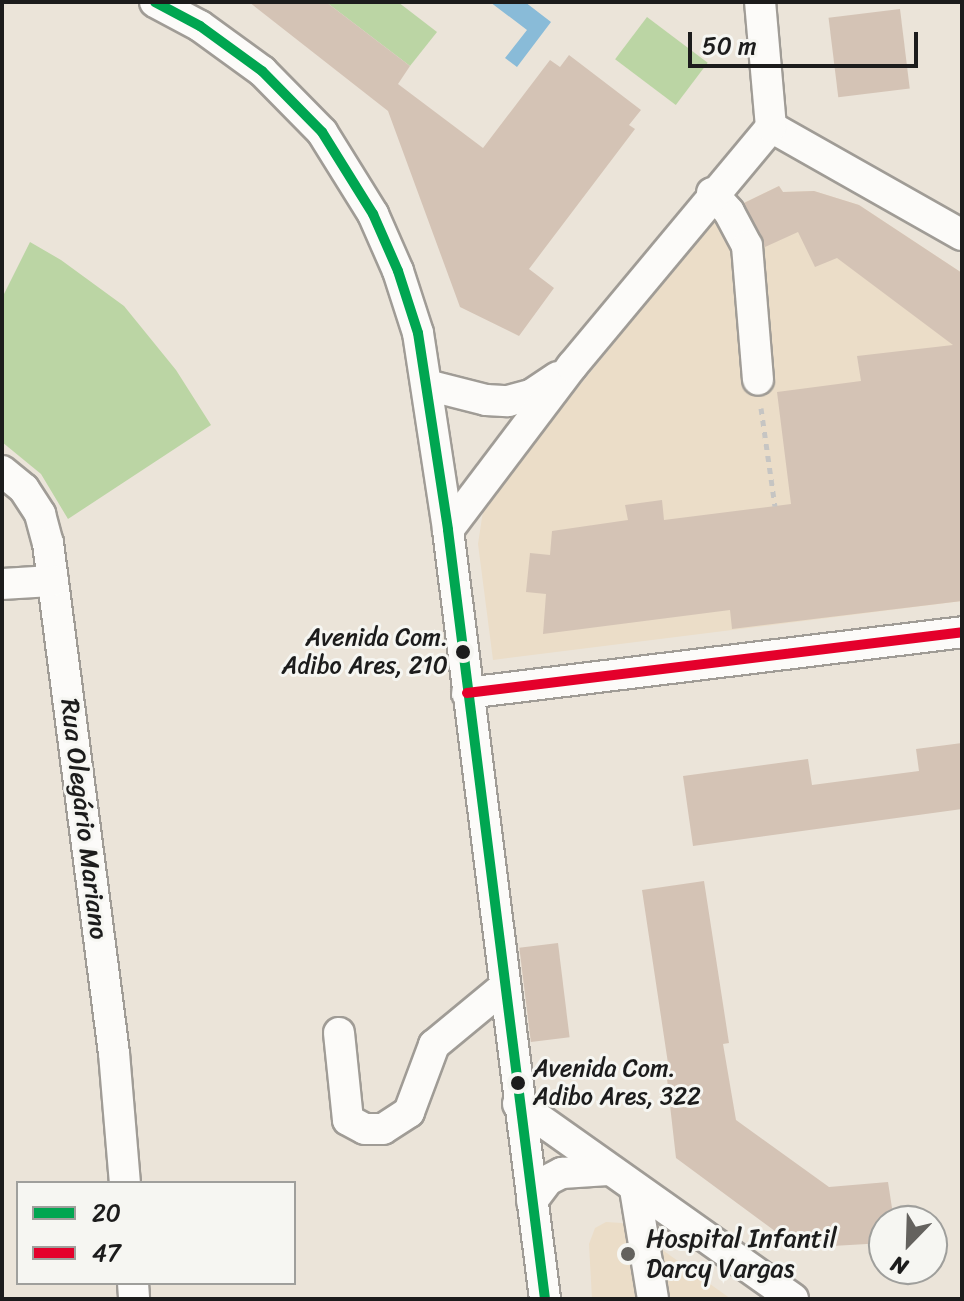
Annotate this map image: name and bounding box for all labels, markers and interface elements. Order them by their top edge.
scale bar [692,16,922,66]
text: 50 m [702,25,757,67]
place label: Avenida Com. Adibo Ares, 210 [281,624,448,680]
marker: Avenida Com. Adibo Ares, 210 [455,644,471,660]
street label: Rua Olegário Mariano [54,696,114,942]
place label: Avenida Com. Adibo Ares, 322 [533,1055,702,1111]
marker: Avenida Com. Adibo Ares, 322 [510,1075,526,1091]
legend [16,1181,296,1285]
text: 20 [92,1192,121,1234]
north arrow [868,1205,948,1285]
place label: Hospital Infantil Darcy Vargas [646,1223,837,1284]
text: 47 [92,1232,121,1274]
marker: Hospital Infantil Darcy Vargas [617,1243,639,1265]
text: N [885,1245,914,1287]

